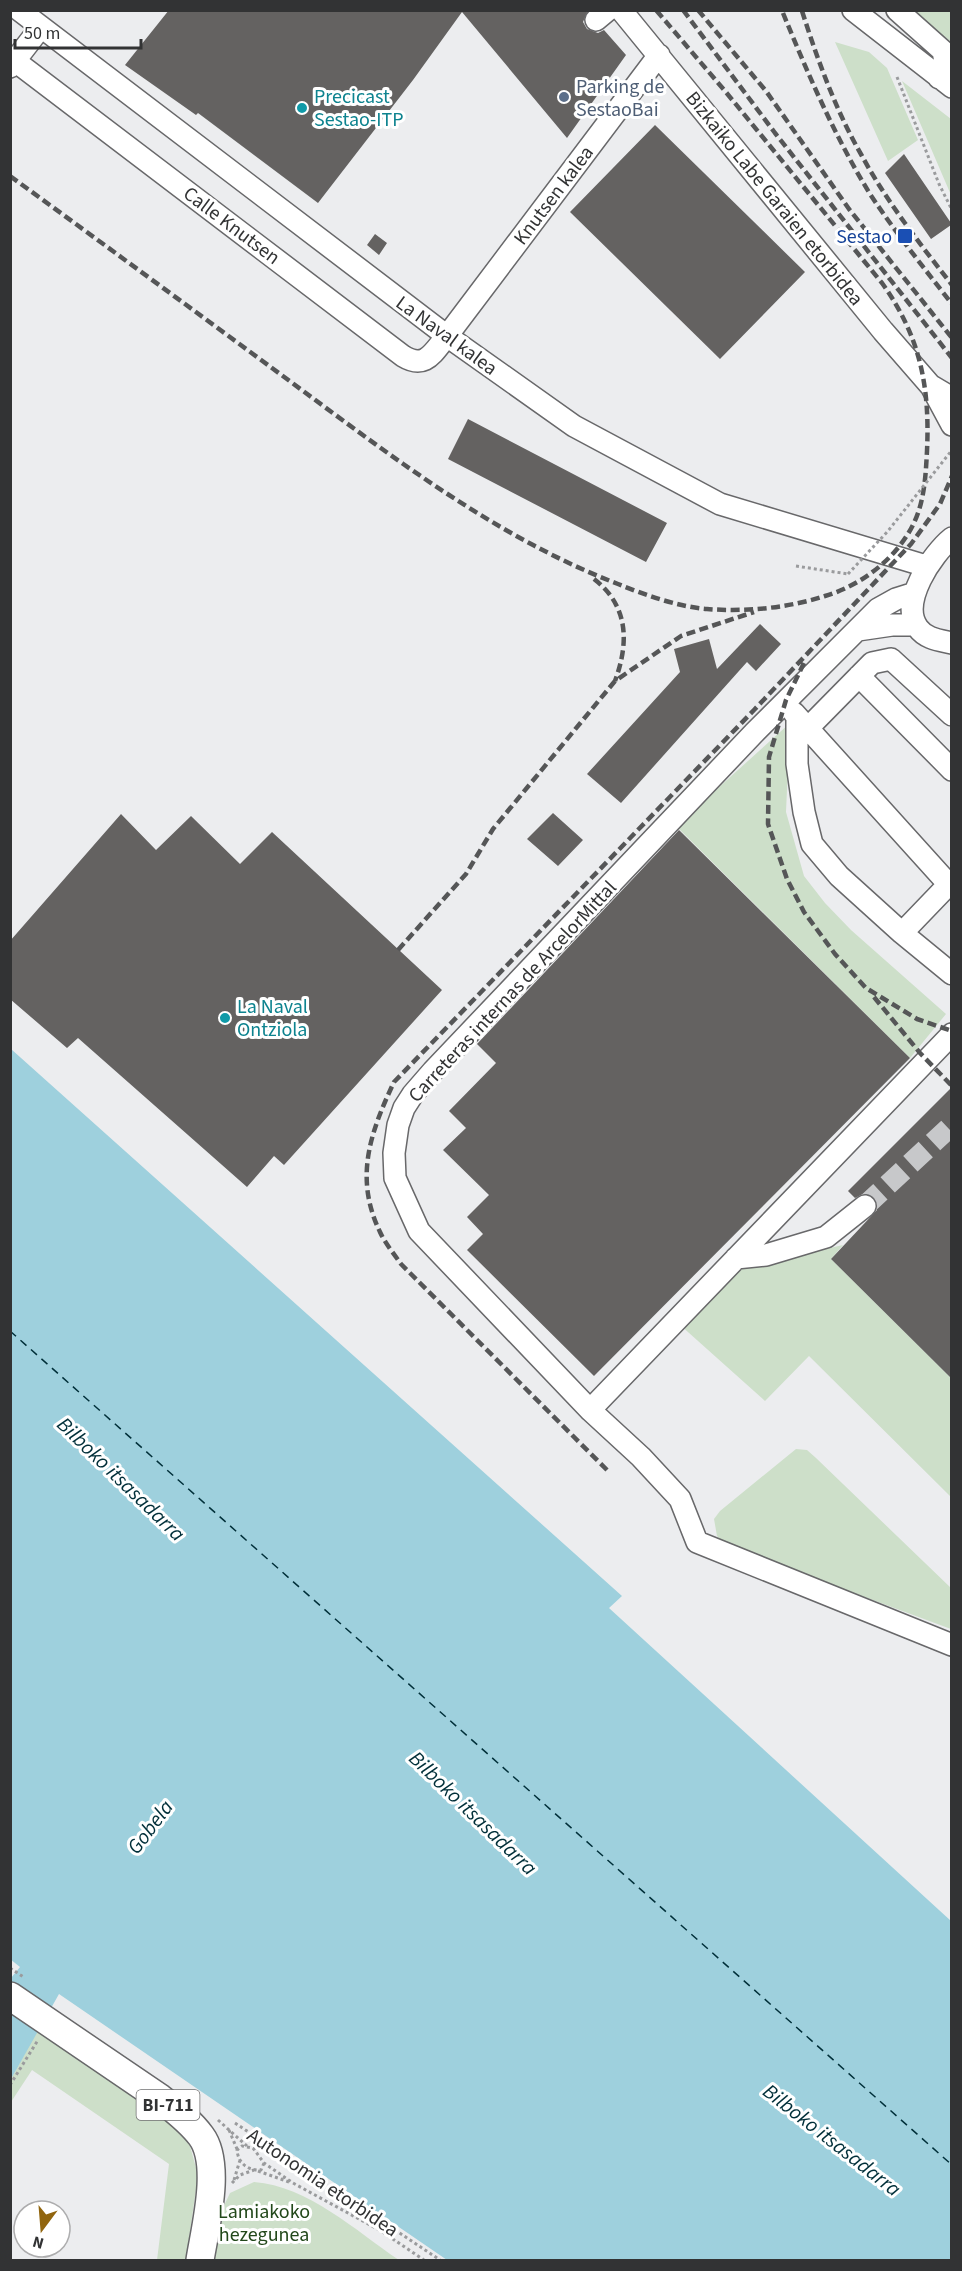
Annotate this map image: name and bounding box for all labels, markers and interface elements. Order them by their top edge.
scale bar [15,12,141,50]
text: 50 m [24,21,60,46]
place label: Parking de SestaoBai [576,73,664,124]
place label: Precicast Sestao-ITP [314,83,403,134]
street label: Bizkaiko Labe Garaien etorbidea [679,85,870,312]
marker: Parking de SestaoBai [557,90,571,104]
marker: Precicast Sestao-ITP [295,101,309,115]
street label: Knutsen kalea [507,140,600,251]
street label: Calle Knutsen [177,180,286,272]
place label: Sestao [836,223,892,251]
marker: Sestao [896,227,914,245]
street label: La Naval kalea [390,289,503,382]
street label: Carreteras internas de ArcelorMittal [402,875,623,1109]
place label: La Naval Ontziola [237,993,308,1044]
marker: La Naval Ontziola [218,1011,232,1025]
water label: Bilboko itsasadarra [50,1410,192,1548]
water label: Bilboko itsasadarra [402,1744,544,1882]
water label: Gobela [120,1794,180,1860]
water label: Bilboko itsasadarra [757,2076,907,2204]
road number: BI-711 [136,2090,200,2120]
street label: Autonomia etorbidea [241,2122,404,2244]
park label: Lamiakoko hezegunea [218,2198,310,2249]
north arrow [12,2199,72,2259]
text: N [30,2230,46,2254]

